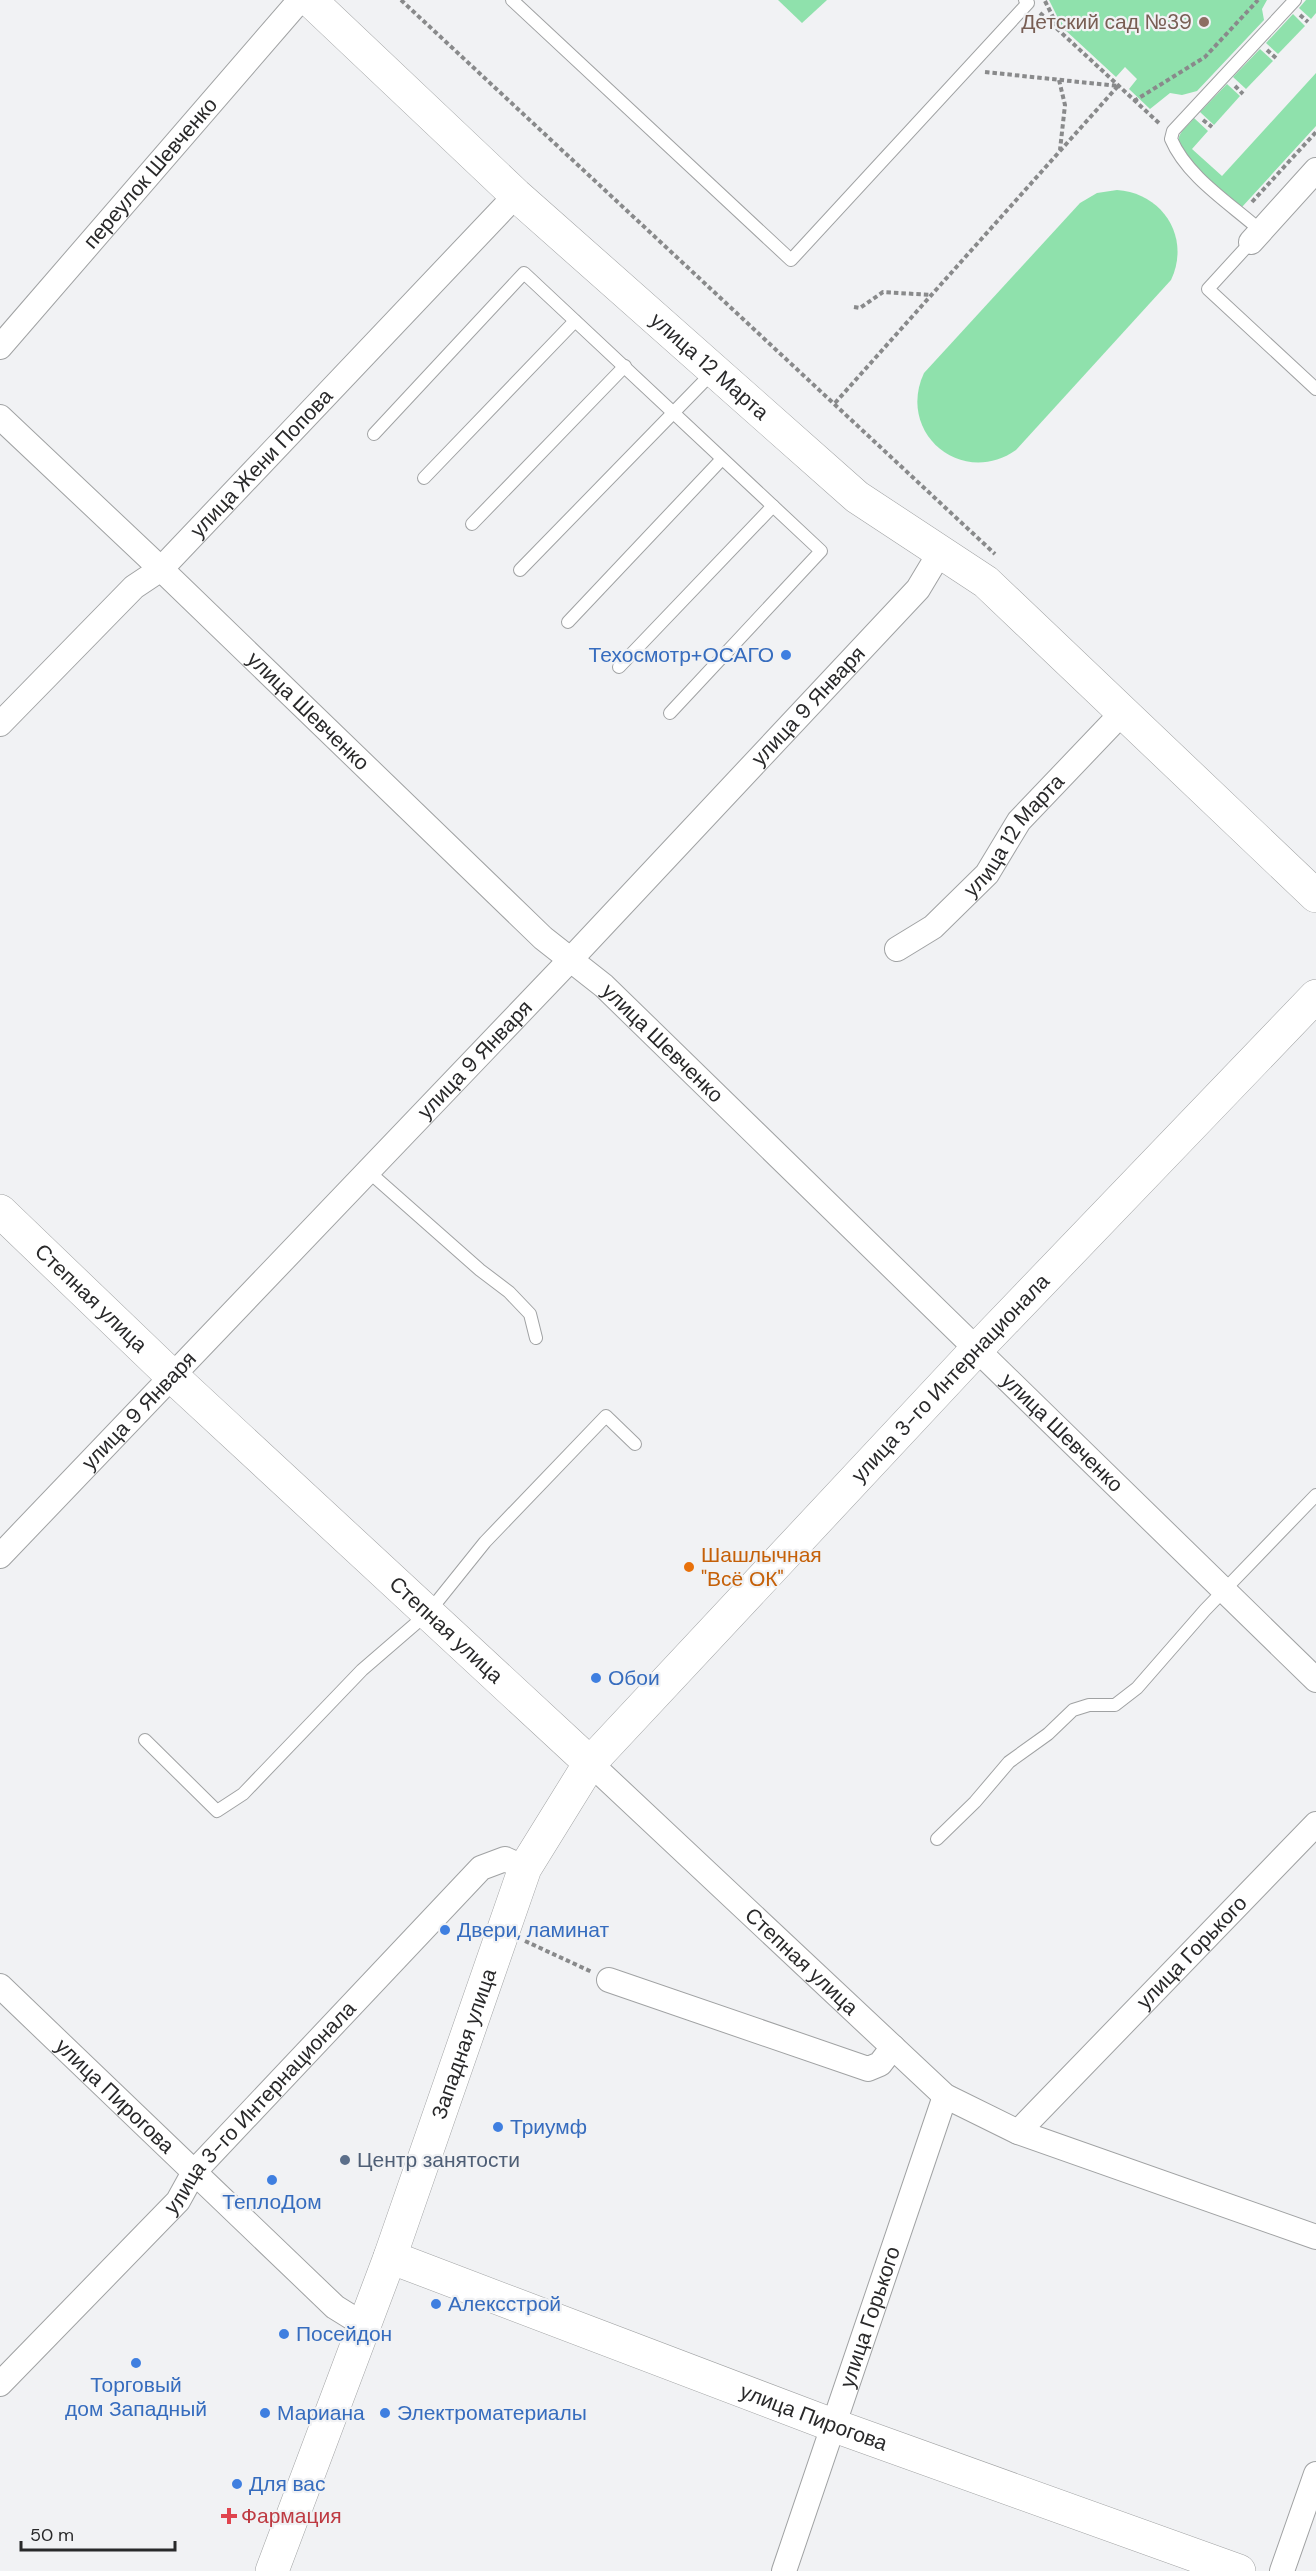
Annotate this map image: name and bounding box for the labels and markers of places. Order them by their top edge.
place label: Детский сад №39 [1021,8,1192,36]
marker: Детский сад №39 [1197,15,1211,29]
place label: Техосмотр+ОСАГО [589,641,774,669]
marker: Техосмотр+ОСАГО [779,648,793,662]
place label: Шашлычная "Всё ОК" [701,1541,822,1593]
marker: Шашлычная "Всё ОК" [682,1560,696,1574]
place label: Обои [608,1664,660,1692]
marker: Обои [589,1671,603,1685]
place label: Двери, ламинат [457,1916,610,1944]
marker: Двери, ламинат [438,1923,452,1937]
place label: Триумф [510,2113,587,2141]
marker: Триумф [491,2120,505,2134]
place label: Центр занятости [357,2146,520,2174]
marker: Центр занятости [338,2153,352,2167]
marker: ТеплоДом [265,2173,279,2187]
place label: ТеплоДом [222,2188,322,2216]
place label: Алексстрой [448,2290,561,2318]
marker: Алексстрой [429,2297,443,2311]
place label: Посейдон [296,2320,392,2348]
marker: Посейдон [277,2327,291,2341]
marker: Торговый дом Западный [129,2356,143,2370]
place label: Торговый дом Западный [65,2371,207,2423]
place label: Мариана [277,2399,365,2427]
place label: Электроматериалы [397,2399,587,2427]
marker: Мариана [258,2406,272,2420]
marker: Электроматериалы [378,2406,392,2420]
place label: Для вас [249,2470,326,2498]
marker: Для вас [230,2477,244,2491]
place label: Фармация [241,2502,342,2530]
marker: Фармация [222,2509,236,2523]

